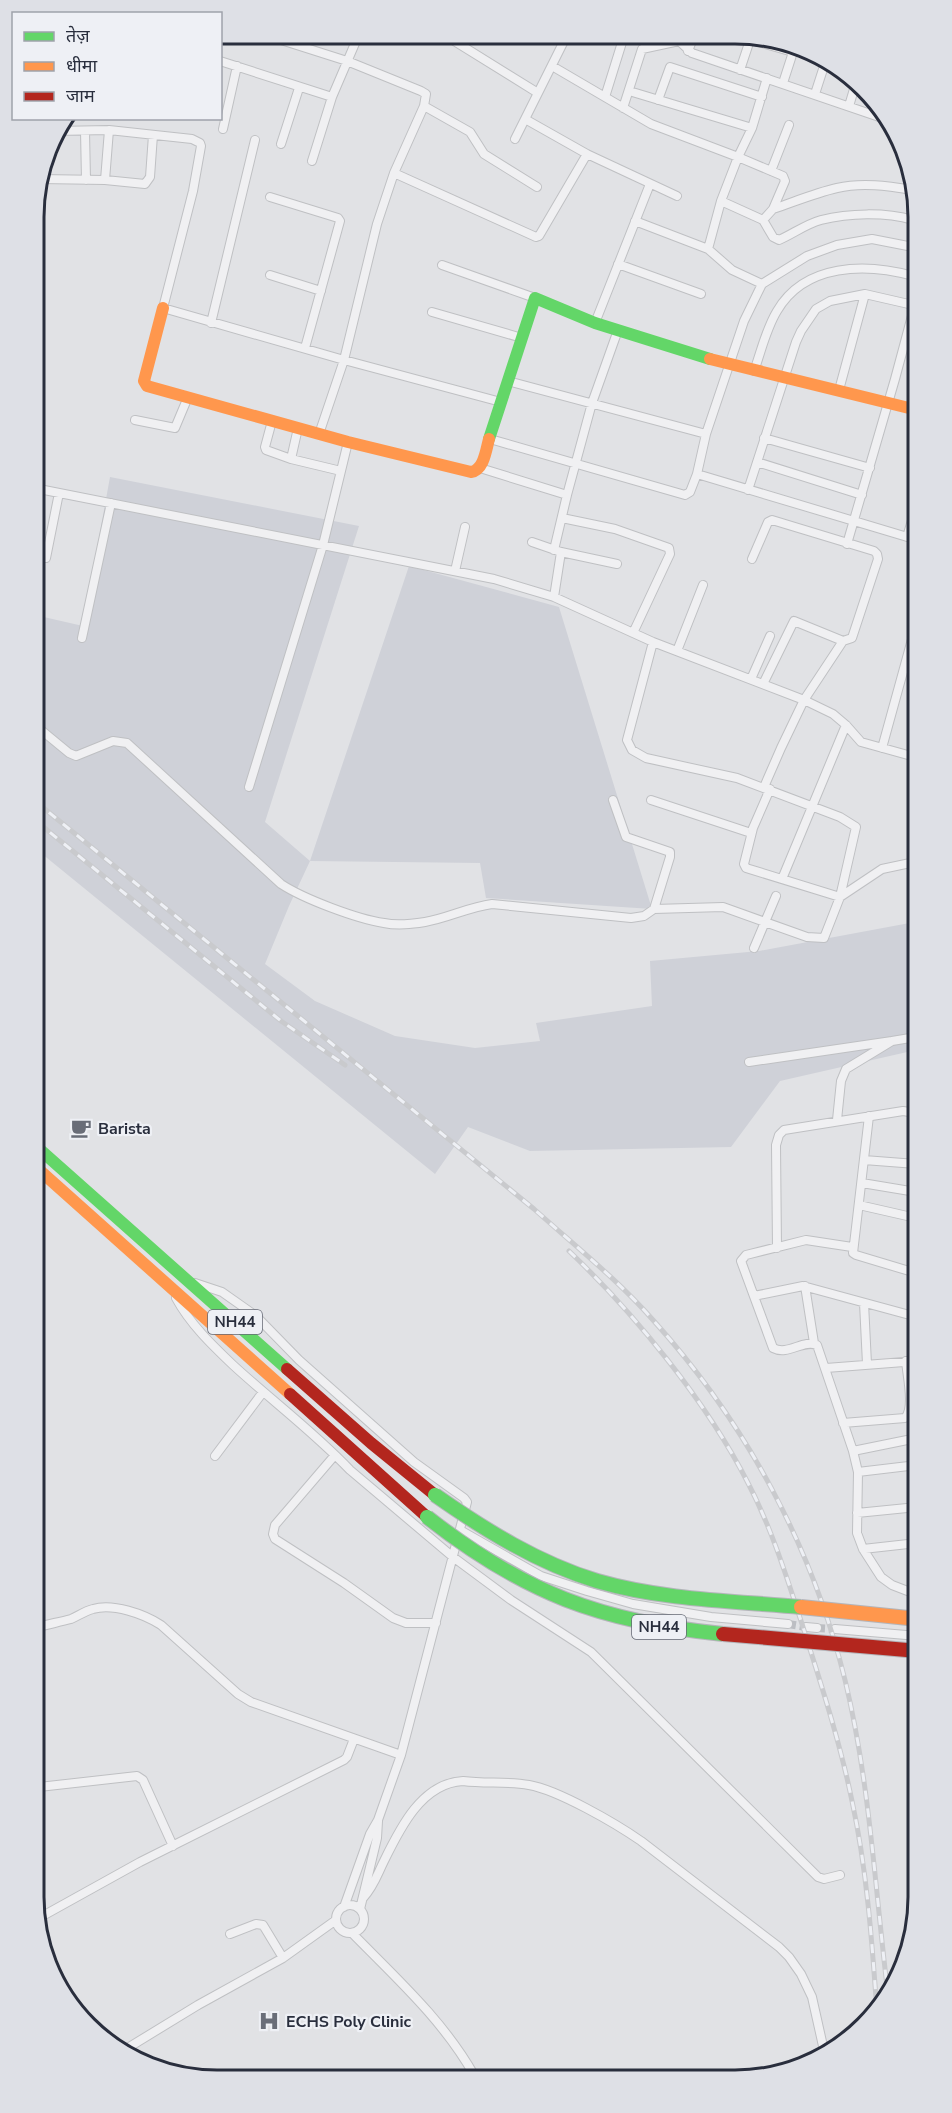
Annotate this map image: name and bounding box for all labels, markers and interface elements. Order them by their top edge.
legend [12,12,222,120]
text: तेज़ [66,24,90,48]
text: धीमा [66,54,97,78]
text: जाम [66,84,96,108]
cafe icon: Barista [69,1116,93,1140]
place label: Barista [98,1118,151,1140]
road number: NH44 [208,1310,262,1334]
road number: NH44 [632,1615,686,1639]
hospital icon: ECHS Poly Clinic [257,2009,281,2033]
place label: ECHS Poly Clinic [286,2011,412,2033]

